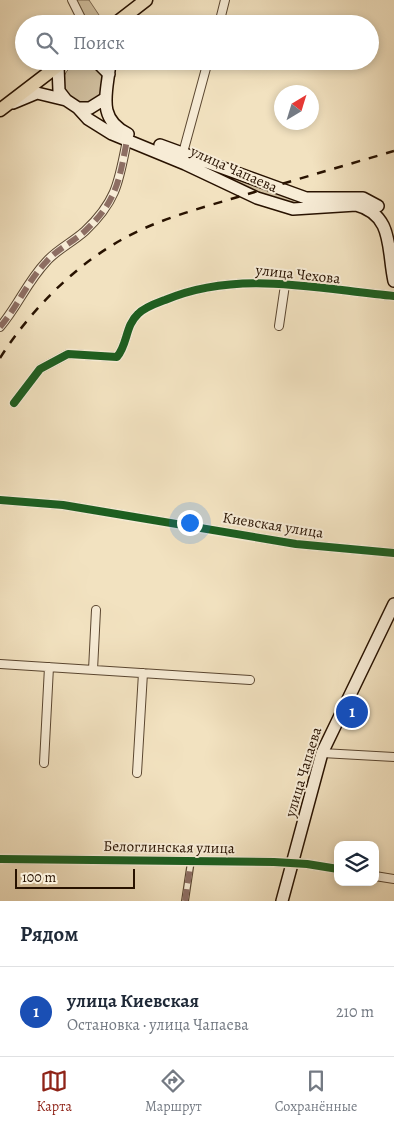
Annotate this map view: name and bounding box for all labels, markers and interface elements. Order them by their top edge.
search box [15,15,379,70]
icon: search [33,29,61,57]
text: Поиск [73,30,125,56]
north arrow [274,85,319,130]
street label: улица Чапаева [186,141,281,197]
street label: улица Чехова [254,259,341,288]
street label: Киевская улица [221,507,325,543]
your location [177,510,203,536]
pin: 1 [336,693,368,731]
street label: улица Чапаева [280,724,326,820]
street label: Белоглинская улица [103,836,235,858]
map controls [334,841,379,886]
button: layers [334,841,379,886]
scale bar [15,866,135,889]
text: 100 m [22,868,56,887]
text: Рядом [20,920,78,948]
text: улица Киевская [67,988,199,1014]
text: 1 [33,1001,39,1023]
text: 210 m [336,1001,374,1023]
text: Остановка · улица Чапаева [67,1014,249,1036]
tab: Карта [37,1067,72,1116]
tab: Маршрут [145,1067,202,1116]
tab: Сохранённые [275,1067,357,1116]

